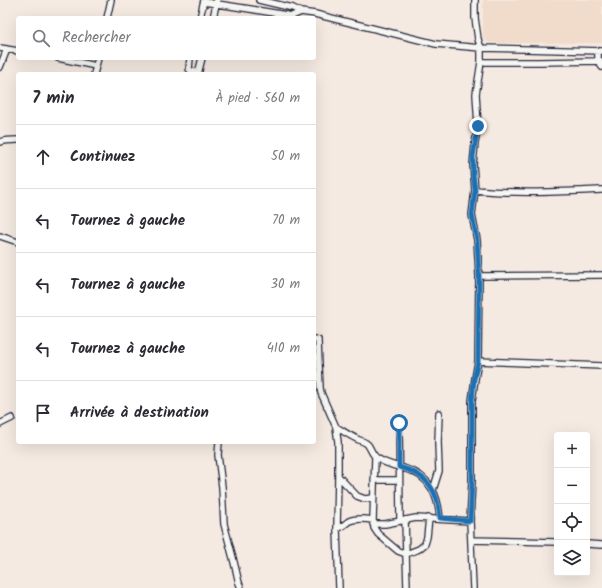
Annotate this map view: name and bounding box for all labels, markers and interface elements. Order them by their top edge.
search box [16,16,316,60]
text: Rechercher [62,26,130,50]
icon: search [30,27,52,49]
text: 7 min [32,85,74,112]
text: À pied · 560 m [215,88,300,109]
route end [469,117,487,135]
text: Continuez [70,145,135,169]
icon: ahead [32,146,54,168]
text: 50 m [271,146,300,167]
text: Tournez à gauche [70,209,185,233]
icon: left [32,210,54,232]
text: 70 m [272,210,300,231]
text: Tournez à gauche [70,273,185,297]
icon: left [32,274,54,296]
text: 30 m [271,274,300,295]
text: Tournez à gauche [70,337,185,361]
icon: left [32,338,54,360]
text: 410 m [267,338,300,359]
text: Arrivée à destination [70,401,209,425]
icon: arrive [32,402,54,424]
route start [390,414,408,432]
map controls [554,432,590,576]
button: + [554,432,590,468]
button: − [554,468,590,504]
button: locate [554,504,590,540]
button: layers [554,540,590,576]

